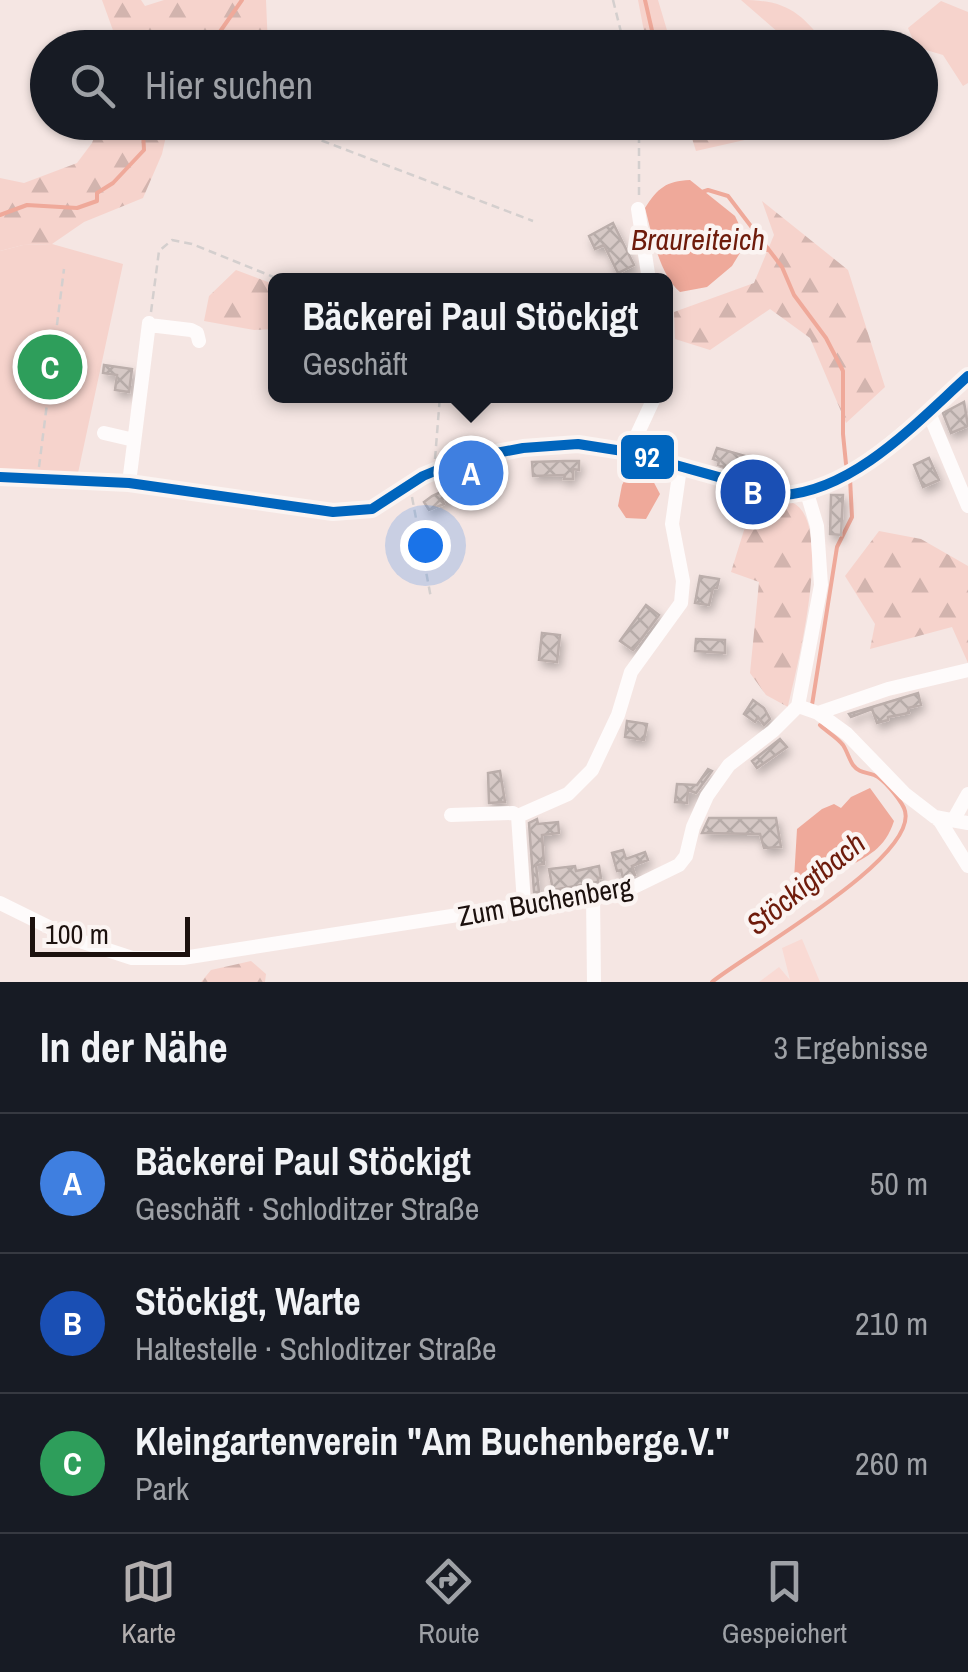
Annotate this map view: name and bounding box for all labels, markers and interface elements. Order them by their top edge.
search box [30,30,938,140]
icon: search [65,58,120,113]
text: Hier suchen [145,60,313,111]
water label: Braureiteich [631,219,765,259]
popup [268,273,673,403]
text: Bäckerei Paul Stöckigt [303,291,639,342]
pin: C [18,330,82,404]
text: Geschäft [303,342,408,385]
line badge: 92 [619,433,676,481]
pin: A [438,436,504,510]
text: 92 [634,438,660,476]
pin: B [720,454,786,530]
your location [400,520,451,571]
water label: Stöckigtbach [738,823,873,944]
street label: Zum Buchenberg [455,867,635,935]
scale bar [30,912,190,956]
text: 100 m [45,915,109,953]
text: In der Nähe [40,1019,228,1075]
text: 3 Ergebnisse [773,1026,928,1069]
text: Bäckerei Paul Stöckigt [135,1136,471,1187]
text: A [63,1162,82,1205]
text: 50 m [870,1162,928,1205]
text: Geschäft · Schloditzer Straße [135,1187,479,1230]
text: Stöckigt, Warte [135,1276,361,1327]
text: B [63,1302,82,1345]
text: 210 m [855,1302,928,1345]
text: Haltestelle · Schloditzer Straße [135,1327,497,1370]
text: Kleingartenverein "Am Buchenberge.V." [135,1416,730,1467]
text: C [63,1442,82,1485]
text: 260 m [855,1442,928,1485]
text: Park [135,1467,189,1510]
tab: Karte [121,1554,176,1652]
tab: Route [418,1554,480,1652]
tab: Gespeichert [722,1554,847,1652]

